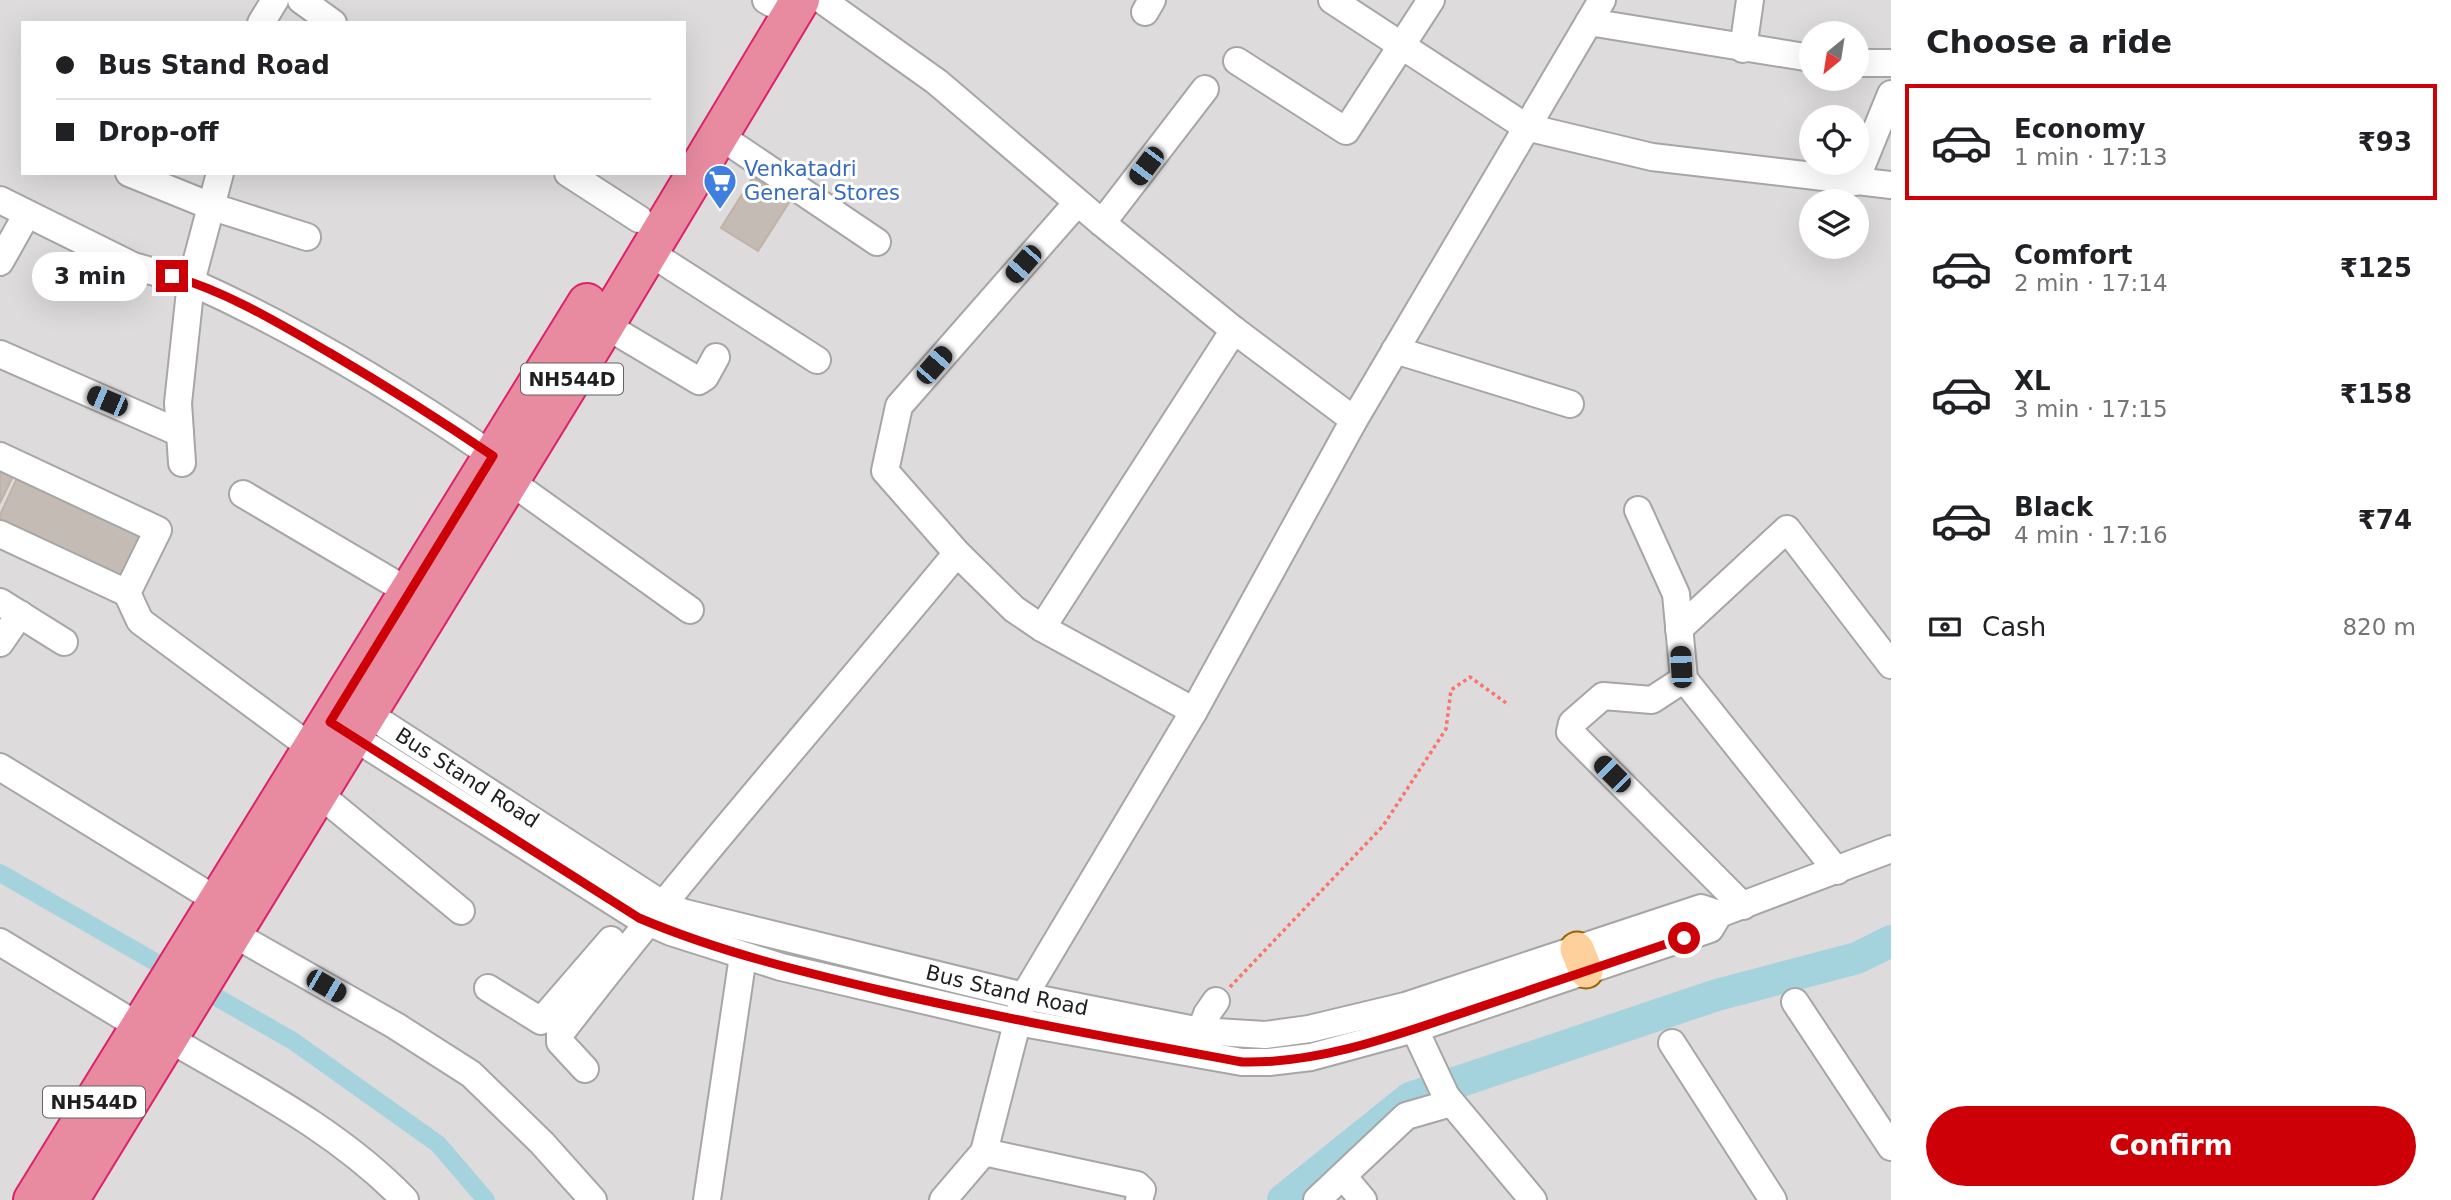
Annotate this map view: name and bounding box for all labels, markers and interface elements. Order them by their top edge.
north arrow [1799,21,1869,91]
map controls [1799,21,1869,259]
text: Choose a ride [1926,23,2172,61]
text: Bus Stand Road [98,50,330,80]
button: locate [1799,105,1869,175]
icon: car [1930,111,1993,174]
text: Economy [2014,114,2145,144]
text: Drop-off [98,117,219,147]
text: ₹93 [2358,127,2412,157]
car [1125,143,1168,189]
text: 1 min · 17:13 [2014,144,2168,170]
place label: Venkatadri General Stores [744,157,900,205]
supermarket icon: Venkatadri General Stores [701,162,739,211]
button: layers [1799,189,1869,259]
icon: car [1930,237,1993,300]
text: Comfort [2014,240,2132,270]
car [1002,241,1045,287]
callout: 3 min [32,252,148,300]
text: ₹125 [2340,253,2412,283]
route end [156,260,188,292]
text: 3 min [54,263,126,289]
text: 2 min · 17:14 [2014,270,2168,296]
car [913,342,956,388]
icon: car [1930,363,1993,426]
road number: NH544D [521,364,623,394]
text: XL [2014,366,2051,396]
text: ₹158 [2340,379,2412,409]
car [84,383,131,419]
text: 3 min · 17:15 [2014,396,2168,422]
icon: car [1930,489,1993,552]
text: Black [2014,492,2093,522]
text: ₹74 [2358,505,2412,535]
text: 4 min · 17:16 [2014,522,2168,548]
icon: cash [1926,608,1964,646]
text: Cash [1982,612,2046,642]
text: 820 m [2342,614,2416,640]
car [1670,645,1693,689]
street label: Bus Stand Road [391,723,543,833]
car [1590,752,1635,796]
route start [1668,922,1700,954]
street label: Bus Stand Road [923,960,1090,1020]
car [303,966,350,1006]
road number: NH544D [43,1086,145,1118]
button: Confirm [1926,1106,2416,1186]

